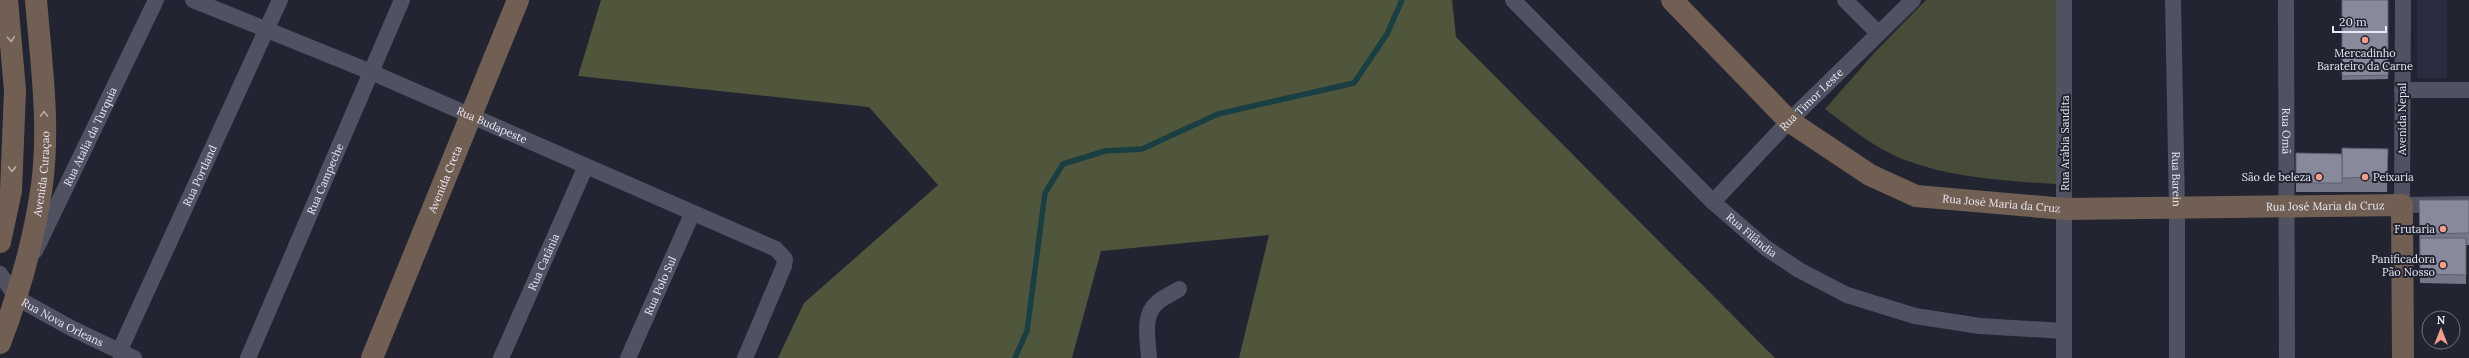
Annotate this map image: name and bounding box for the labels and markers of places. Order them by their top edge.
marker: Mercadinho Barateiro da Carne [2360,35,2370,45]
place label: Mercadinho Barateiro da Carne [2317,46,2413,73]
place label: São de beleza [2242,170,2311,184]
place label: Peixaria [2373,170,2414,184]
marker: São de beleza [2314,172,2324,182]
marker: Peixaria [2360,172,2370,182]
place label: Frutaria [2394,222,2435,236]
marker: Frutaria [2438,224,2448,234]
place label: Panificadora Pão Nosso [2371,252,2435,279]
marker: Panificadora Pão Nosso [2438,260,2448,270]

